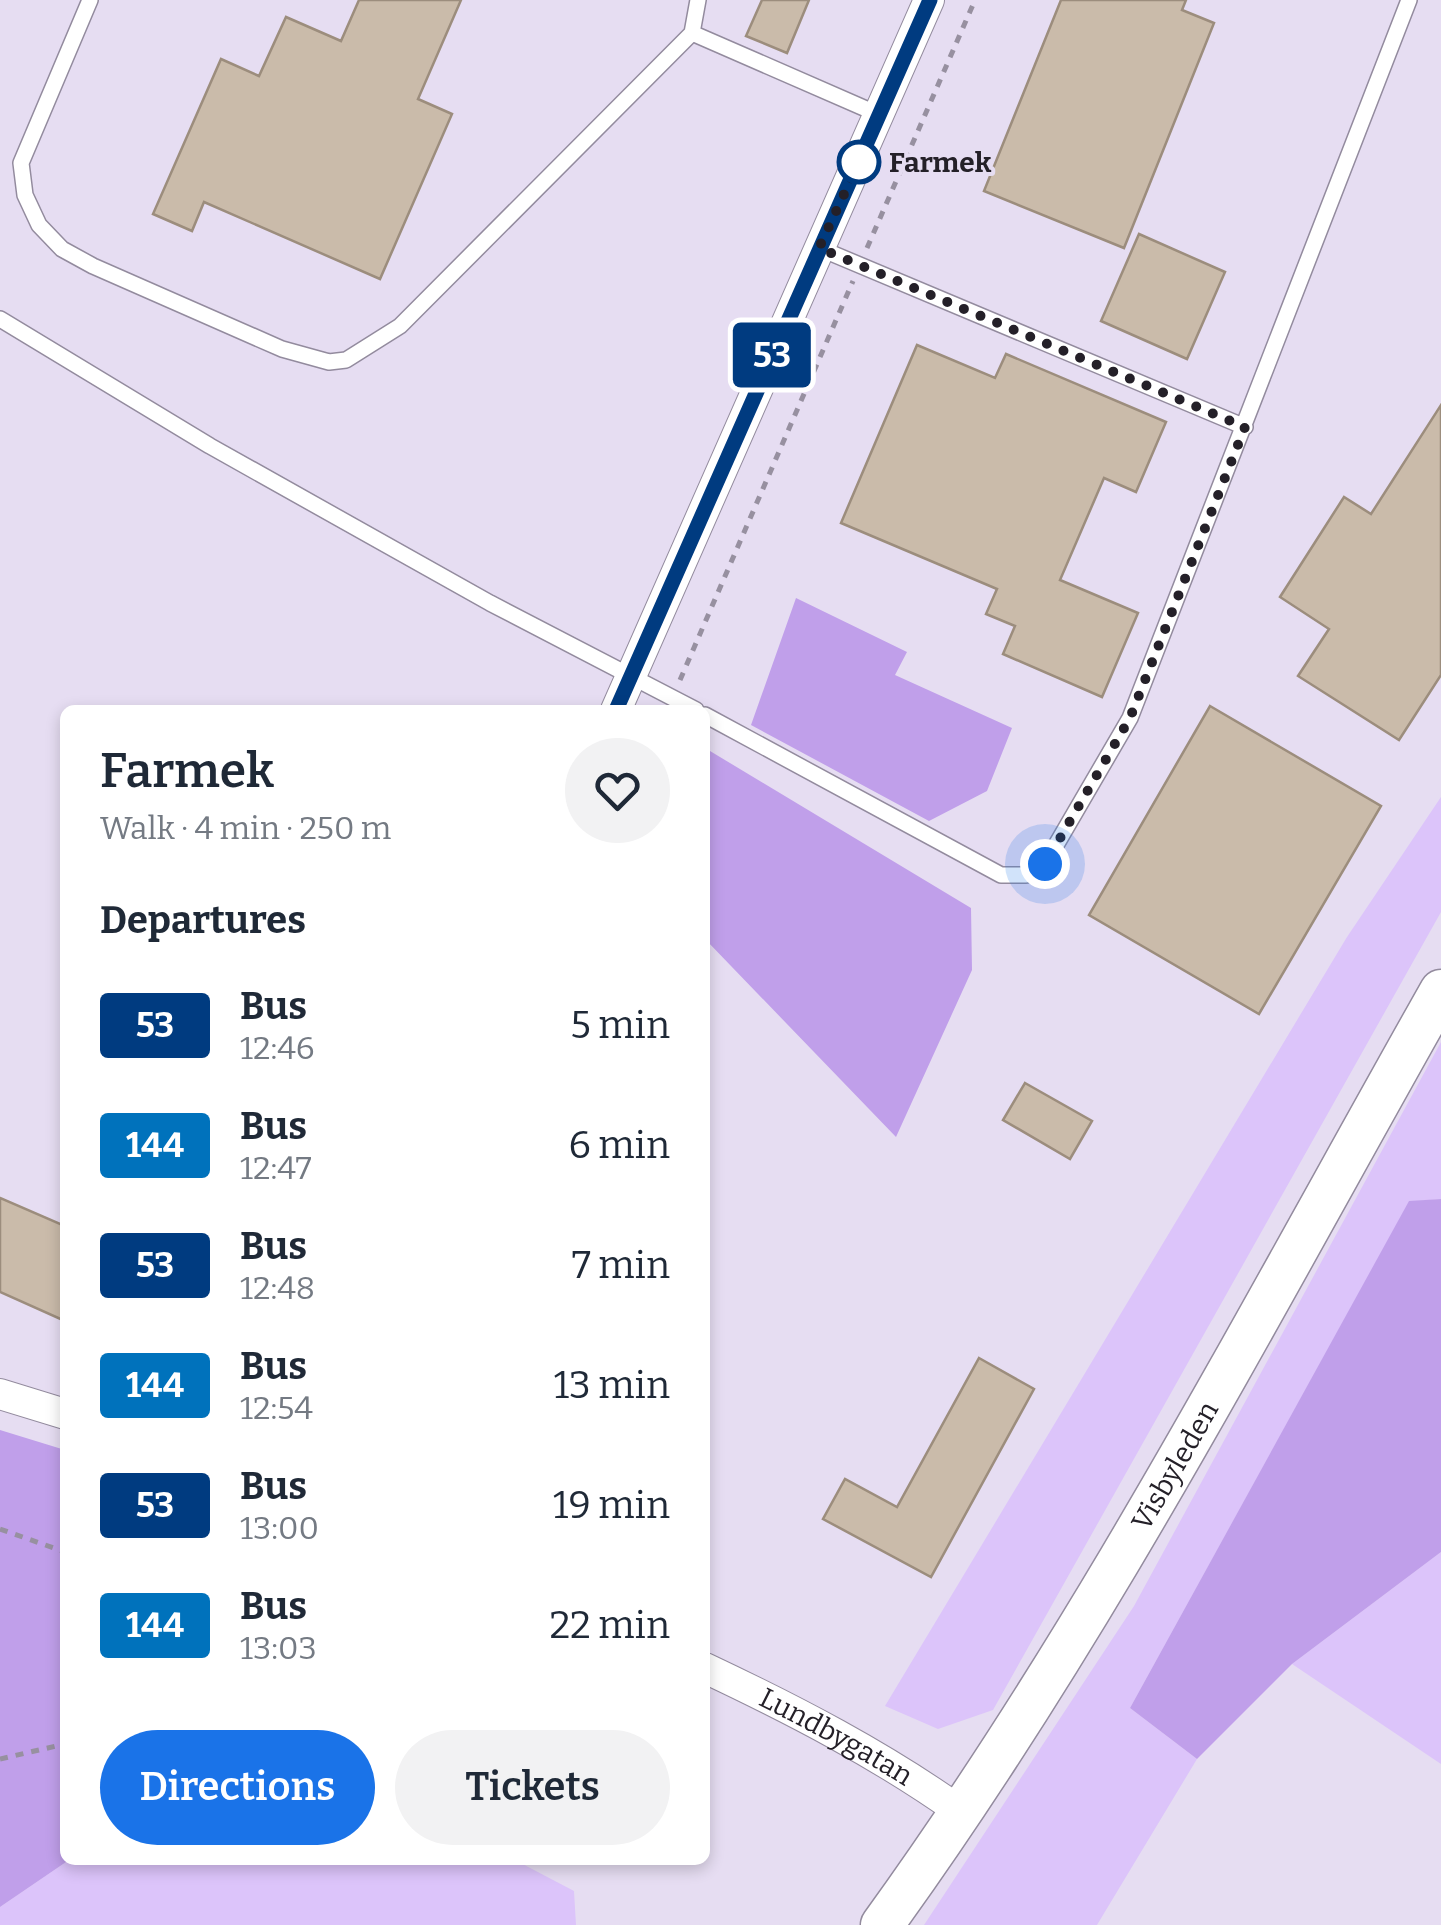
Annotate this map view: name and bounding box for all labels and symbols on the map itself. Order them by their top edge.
marker: Farmek [838,141,880,183]
place label: Farmek [889,146,992,179]
line badge: 53 [727,322,817,388]
your location [1020,839,1070,889]
street label: Visbyleden [1125,1395,1225,1536]
street label: Lundbygatan [754,1681,919,1792]

